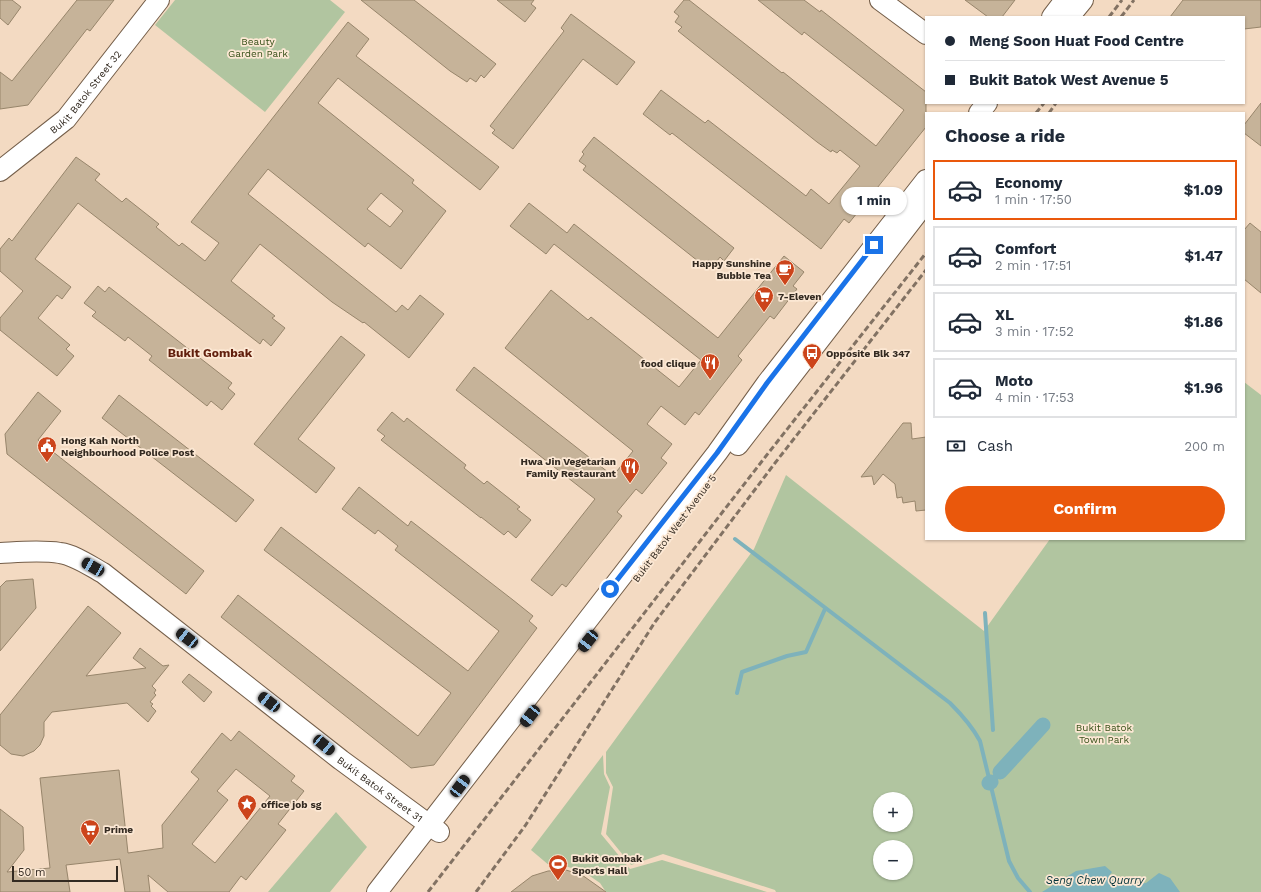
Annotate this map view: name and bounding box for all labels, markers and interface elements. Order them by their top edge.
text: Meng Soon Huat Food Centre [969,32,1184,50]
park label: Beauty Garden Park [228,36,288,59]
street label: Bukit Batok Street 32 [48,48,123,136]
text: Bukit Batok West Avenue 5 [969,71,1168,89]
text: Choose a ride [945,125,1065,146]
icon: car [947,172,983,208]
text: Economy [995,174,1062,192]
text: $1.09 [1184,181,1223,199]
callout: 1 min [841,187,907,215]
text: 1 min · 17:50 [995,192,1072,207]
text: 1 min [857,193,891,208]
route end [865,236,883,254]
icon: car [947,238,983,274]
text: Comfort [995,240,1056,258]
text: $1.47 [1185,247,1223,265]
place label: Happy Sunshine Bubble Tea [692,258,771,281]
cafe icon: Happy Sunshine Bubble Tea [774,258,796,286]
text: 2 min · 17:51 [995,258,1071,273]
supermarket icon: 7-Eleven [753,285,775,313]
place label: 7-Eleven [778,291,822,302]
icon: car [947,304,983,340]
text: XL [995,306,1014,324]
text: $1.86 [1184,313,1223,331]
text: 3 min · 17:52 [995,324,1074,339]
bus stop icon: Opposite Blk 347 [801,342,823,370]
district label: Bukit Gombak [168,346,253,360]
place label: Opposite Blk 347 [826,348,910,359]
restaurant icon: food clique [699,352,721,380]
place label: food clique [641,358,696,369]
icon: car [947,370,983,406]
text: Moto [995,372,1033,390]
text: $1.96 [1184,379,1223,397]
text: 4 min · 17:53 [995,390,1074,405]
public building icon: Hong Kah North Neighbourhood Police Post [36,435,58,463]
place label: Hong Kah North Neighbourhood Police Post [61,435,195,458]
icon: cash [945,435,967,457]
text: Cash [977,437,1013,455]
text: 200 m [1184,439,1225,454]
place label: Hwa Jin Vegetarian Family Restaurant [521,456,617,479]
restaurant icon: Hwa Jin Vegetarian Family Restaurant [619,456,641,484]
street label: Bukit Batok West Avenue 5 [630,472,718,584]
button: Confirm [945,486,1225,532]
car [80,556,106,578]
route start [601,580,619,598]
car [174,626,200,650]
car [576,628,600,654]
car [256,690,282,714]
car [518,703,542,729]
park label: Bukit Batok Town Park [1076,722,1133,745]
car [311,733,337,757]
street label: Bukit Batok Street 31 [335,754,425,824]
car [448,773,472,799]
map controls [873,792,913,880]
button: + [873,792,913,832]
place icon: office job sg [236,793,258,821]
place label: office job sg [261,799,322,810]
supermarket icon: Prime [79,818,101,846]
place label: Prime [104,824,133,835]
button: − [873,840,913,880]
sports icon: Bukit Gombak Sports Hall [547,853,569,881]
place label: Bukit Gombak Sports Hall [572,853,643,876]
scale bar [12,864,118,883]
text: 50 m [18,866,45,879]
water label: Seng Chew Quarry [1046,874,1146,887]

